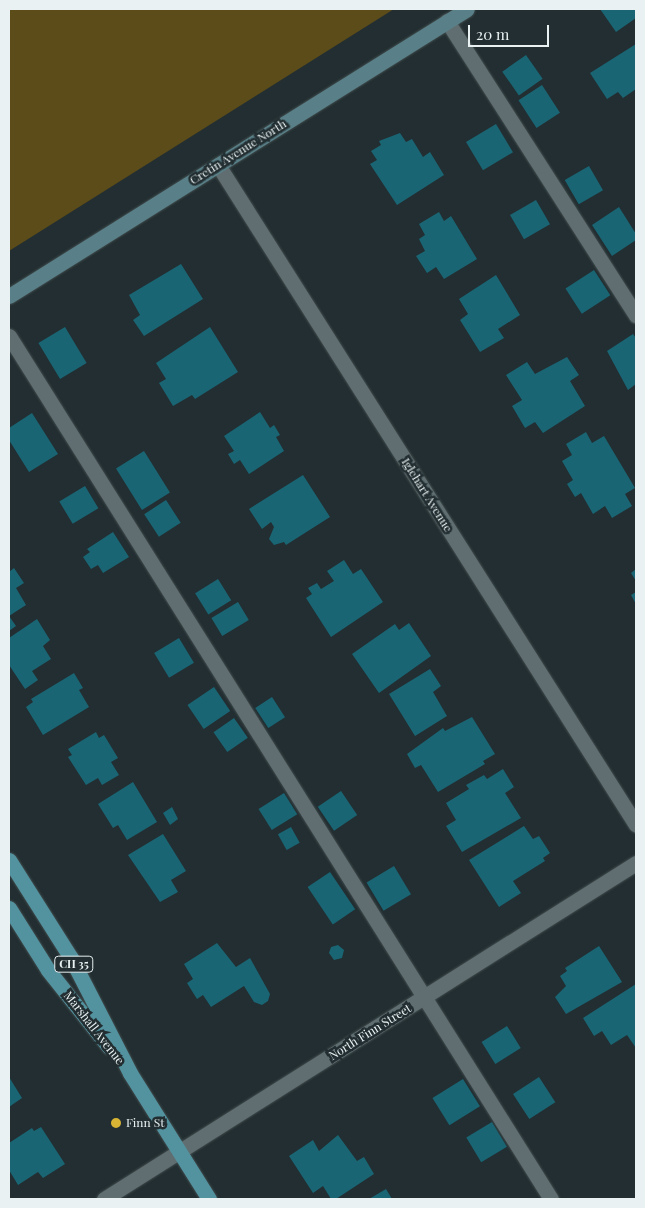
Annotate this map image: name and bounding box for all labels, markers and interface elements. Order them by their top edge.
scale bar [470,15,551,47]
text: 20 m [476,24,509,44]
street label: Cretin Avenue North [187,116,289,188]
street label: Iglehart Avenue [398,455,456,535]
road number: CH 35 [54,956,94,972]
street label: Marshall Avenue [61,988,127,1068]
street label: North Finn Street [326,1001,414,1063]
place label: Finn St [126,1116,164,1130]
marker: Finn St [110,1117,122,1129]

